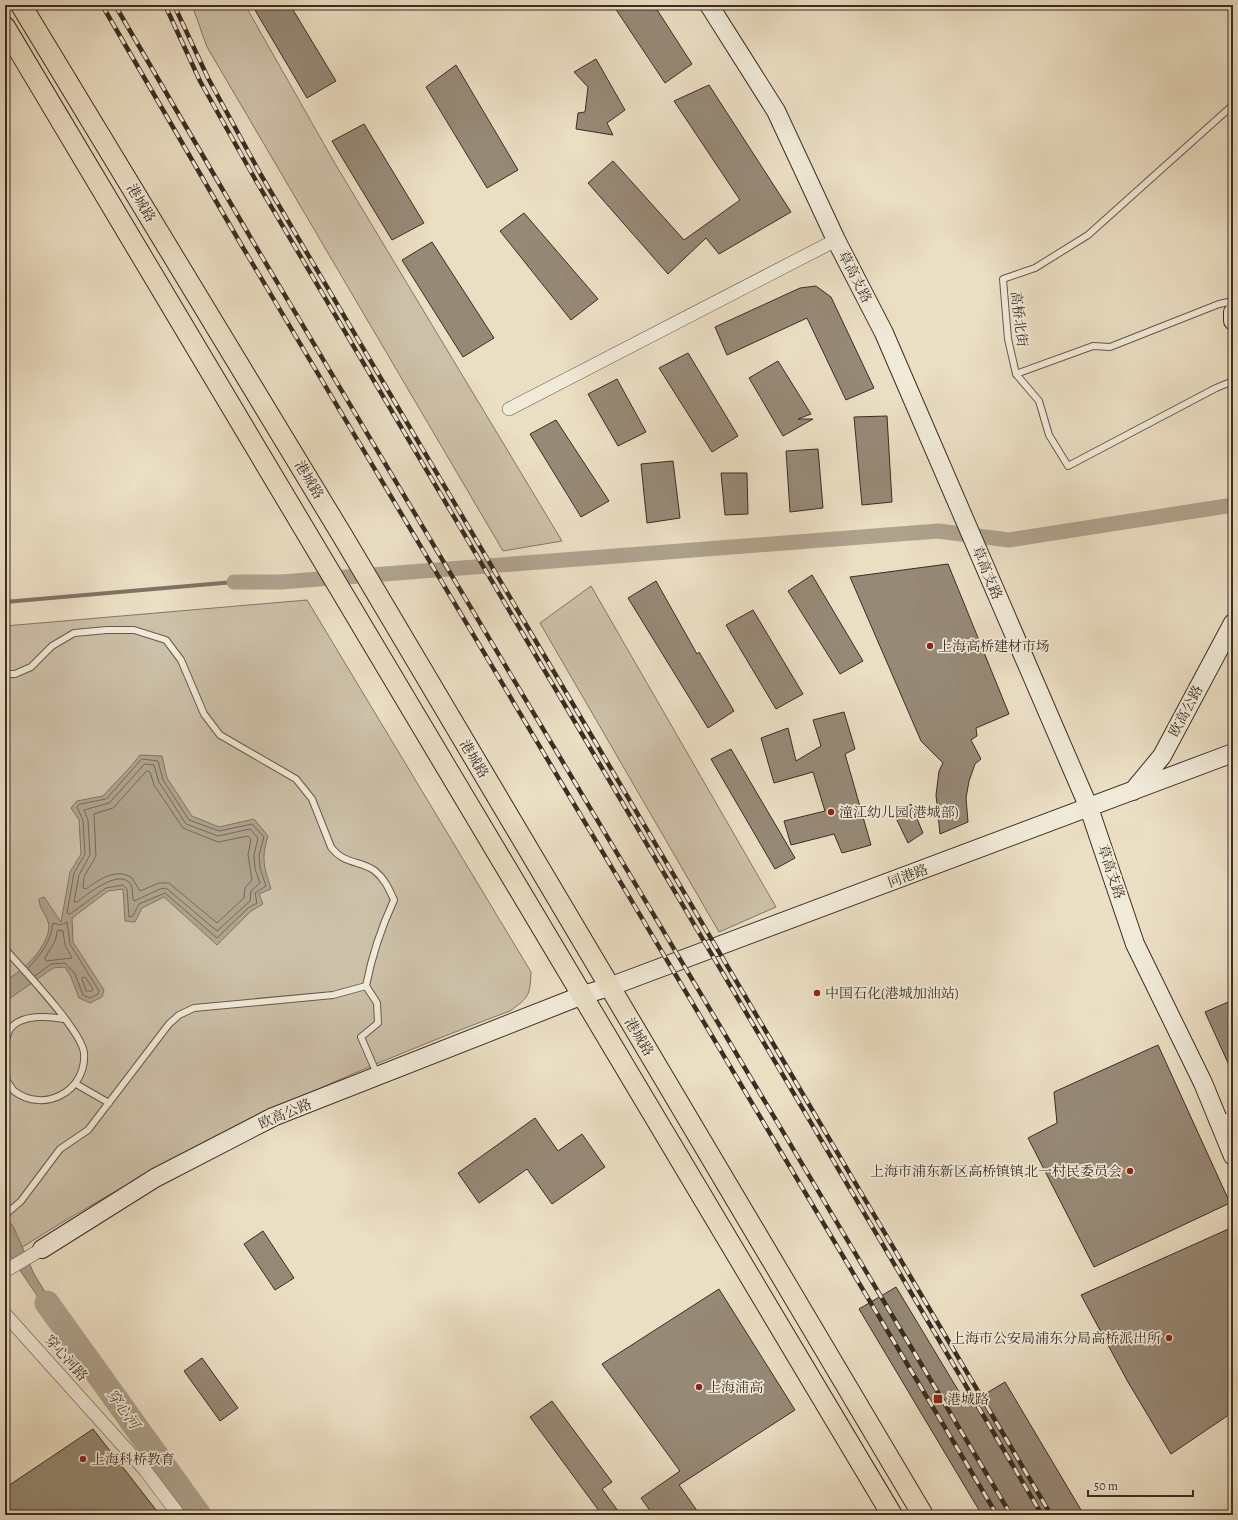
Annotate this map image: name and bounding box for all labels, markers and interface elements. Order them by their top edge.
street label: 港城路 [122,180,160,226]
street label: 草高支路 [834,248,876,306]
street label: 高桥北街 [1006,290,1032,348]
street label: 港城路 [290,457,328,503]
street label: 草高支路 [967,544,1007,602]
place label: 上海高桥建材市场 [938,637,1050,656]
marker: 上海高桥建材市场 [925,641,935,651]
street label: 欧高公路 [1164,682,1208,740]
street label: 港城路 [455,736,493,782]
place label: 潼江幼儿园(港城部) [839,803,959,822]
marker: 潼江幼儿园(港城部) [826,807,836,817]
street label: 草高支路 [1093,842,1129,902]
street label: 同港路 [885,860,931,892]
place label: 中国石化(港城加油站) [825,984,959,1003]
marker: 中国石化(港城加油站) [812,988,822,998]
street label: 港城路 [620,1014,658,1060]
street label: 欧高公路 [256,1094,314,1134]
place label: 上海市浦东新区高桥镇镇北一村民委员会 [870,1162,1122,1181]
marker: 上海市浦东新区高桥镇镇北一村民委员会 [1125,1166,1135,1176]
place label: 上海市公安局浦东分局高桥派出所 [951,1329,1161,1348]
street label: 穿心河路 [40,1331,92,1385]
marker: 上海市公安局浦东分局高桥派出所 [1164,1333,1174,1343]
place label: 上海浦高 [707,1378,763,1397]
marker: 上海浦高 [694,1382,704,1392]
water label: 穿心河 [102,1385,146,1436]
place label: 港城路 [947,1390,989,1409]
marker: 港城路 [932,1393,944,1405]
place label: 上海科桥教育 [91,1450,175,1469]
marker: 上海科桥教育 [78,1454,88,1464]
scale bar [1088,1472,1193,1498]
text: 50 m [1094,1478,1118,1494]

